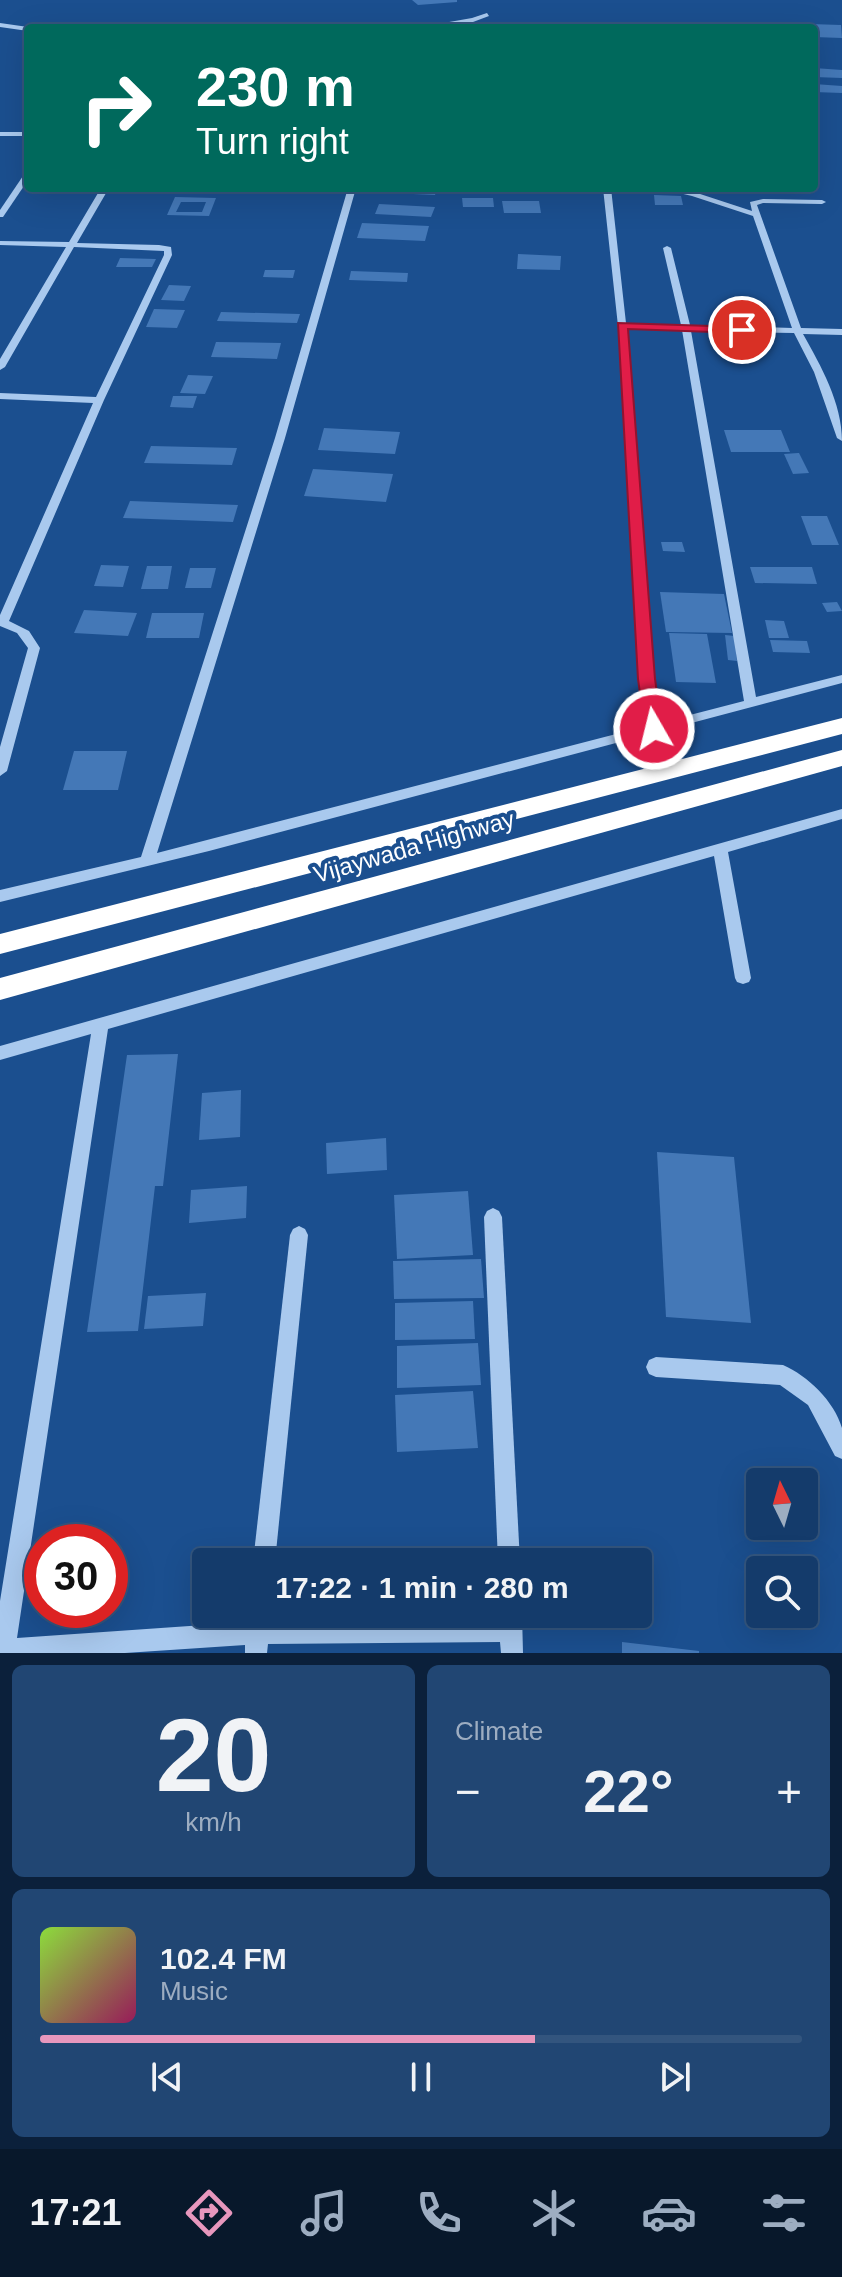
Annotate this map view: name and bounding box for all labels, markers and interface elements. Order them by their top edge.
text: 230 m [196,55,355,118]
icon: right [64,56,168,160]
text: Turn right [196,121,349,162]
pin [708,296,776,364]
icon: arrive [720,308,764,352]
position arrow [612,687,696,771]
street label: Vijaywada Highway [310,805,517,888]
north arrow [746,1468,818,1540]
map controls [746,1468,818,1628]
speed limit sign: 30 [24,1524,128,1628]
button: search [746,1556,818,1628]
text: 17:22 · 1 min · 280 m [275,1571,569,1604]
text: 20 [156,1697,271,1813]
text: Climate [455,1716,543,1746]
text: 22° [583,1758,674,1825]
text: − [455,1767,481,1816]
text: + [776,1767,802,1816]
text: km/h [185,1807,242,1837]
text: 102.4 FM [160,1942,287,1975]
text: Music [160,1976,228,2006]
icon: previous [145,2055,189,2099]
icon: pause [399,2055,443,2099]
icon: next [653,2055,697,2099]
icon: directions [181,2185,237,2241]
icon: music [296,2185,352,2241]
icon: phone [411,2185,467,2241]
icon: climate [526,2185,582,2241]
icon: car [641,2185,697,2241]
icon: filters [756,2185,812,2241]
text: 17:21 [30,2192,122,2233]

